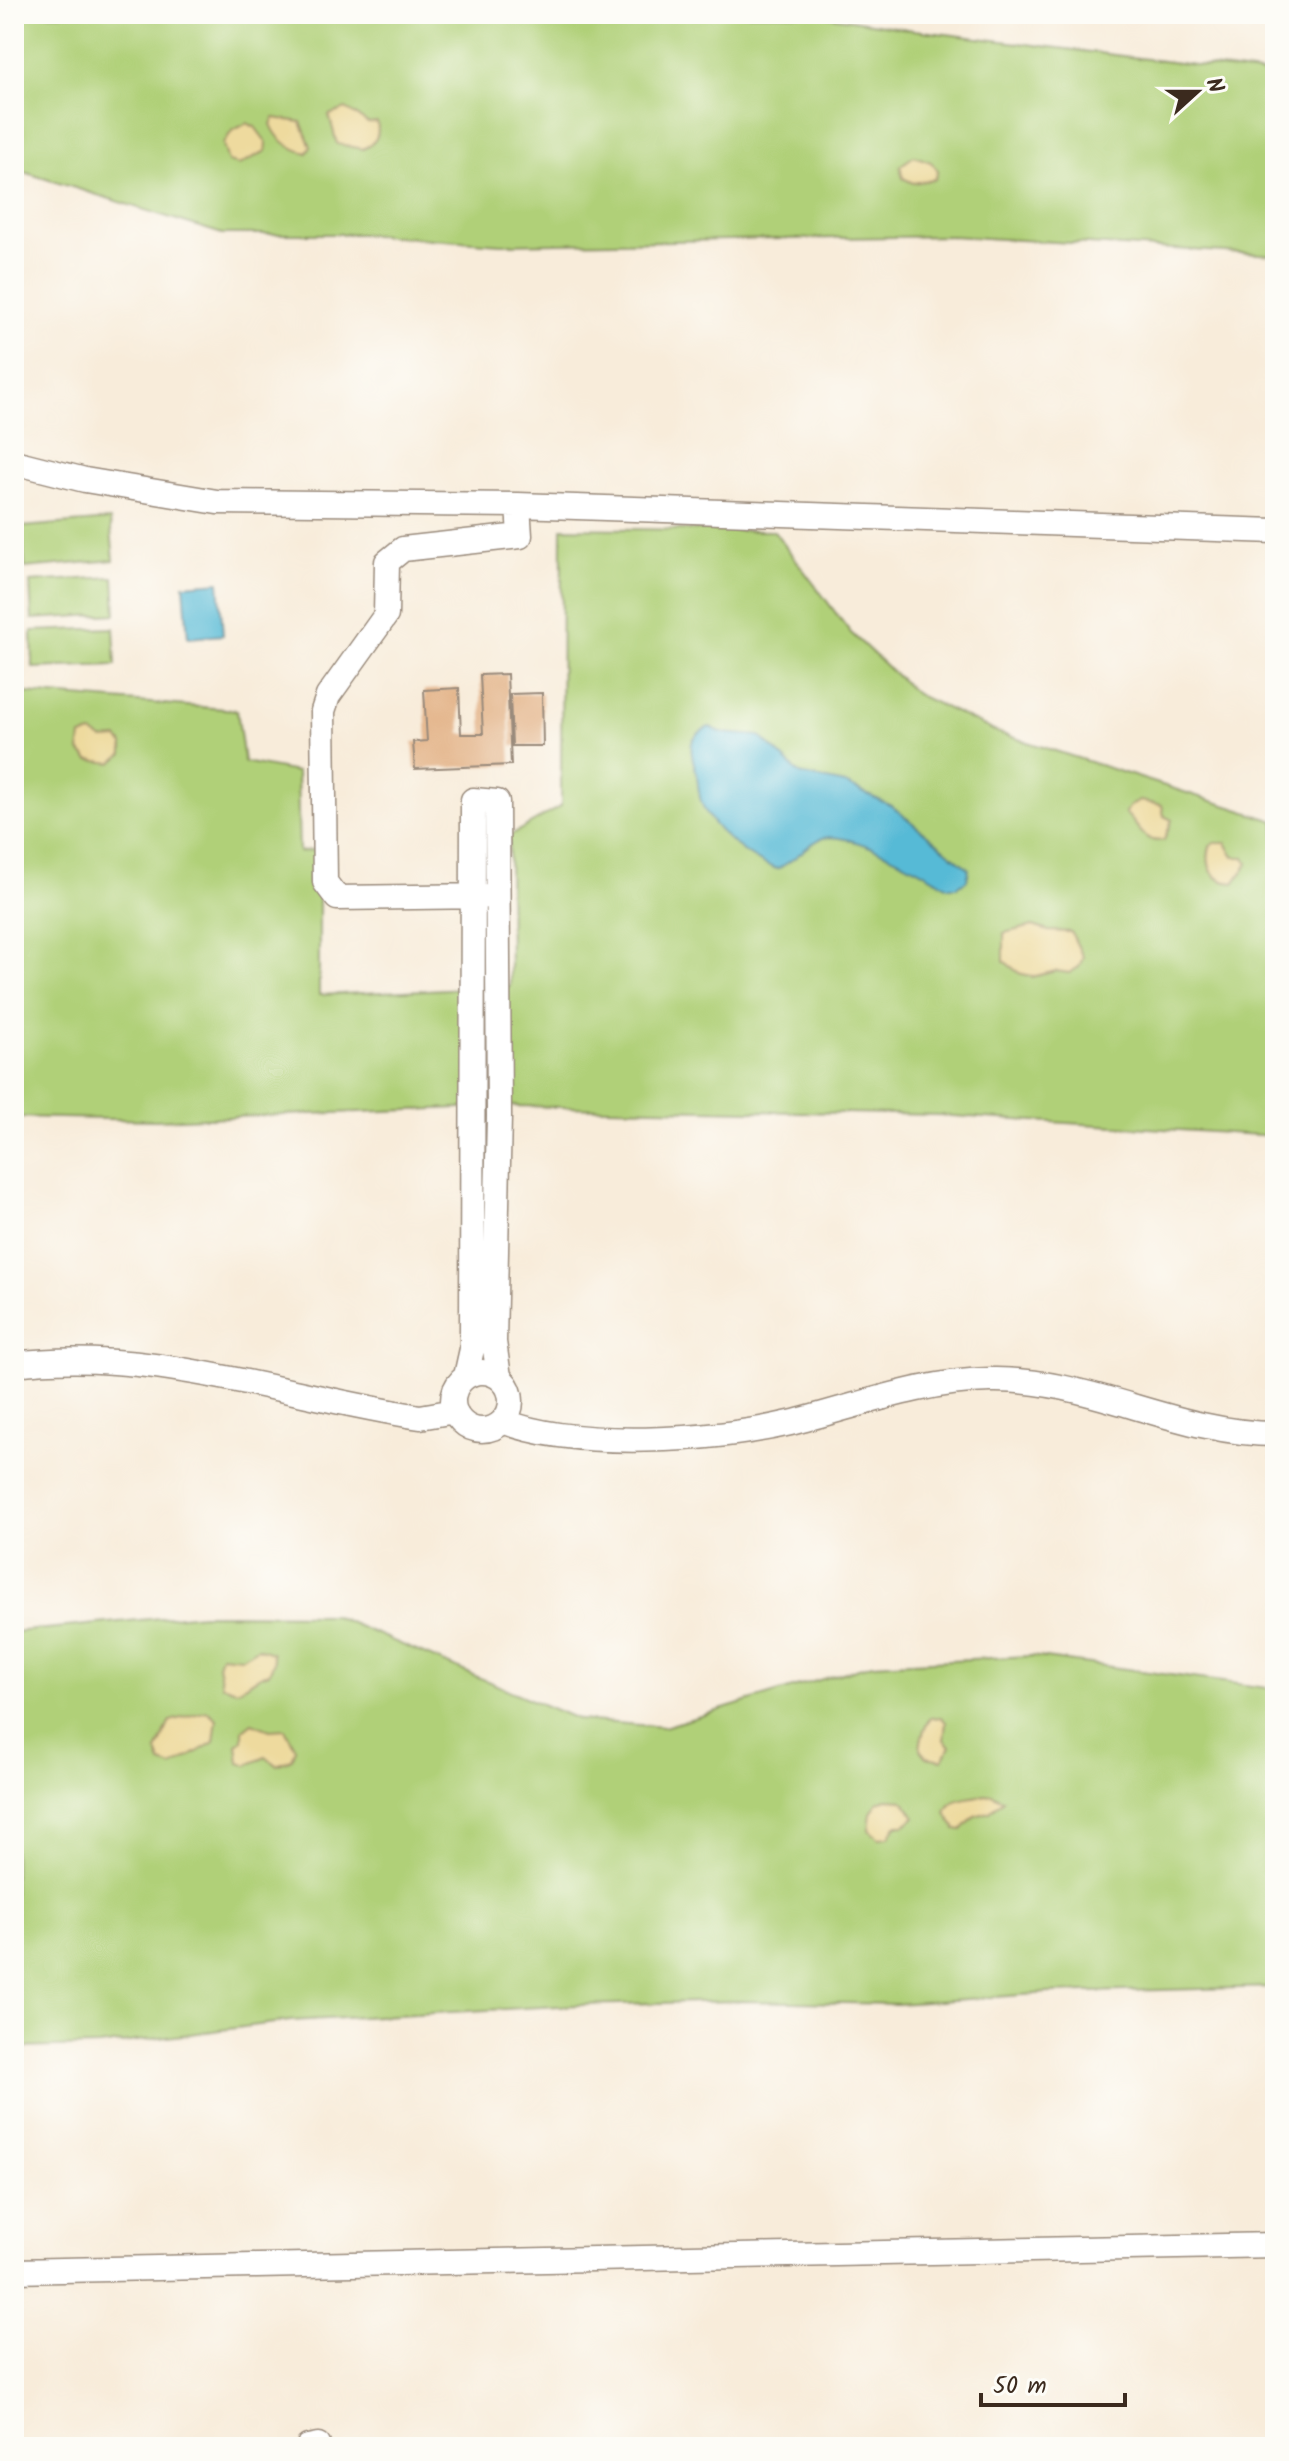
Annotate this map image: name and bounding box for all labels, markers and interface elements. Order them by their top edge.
north arrow [1157,52,1237,132]
text: N [1195,73,1232,99]
scale bar [981,2357,1125,2407]
text: 50 m [993,2367,1047,2406]

